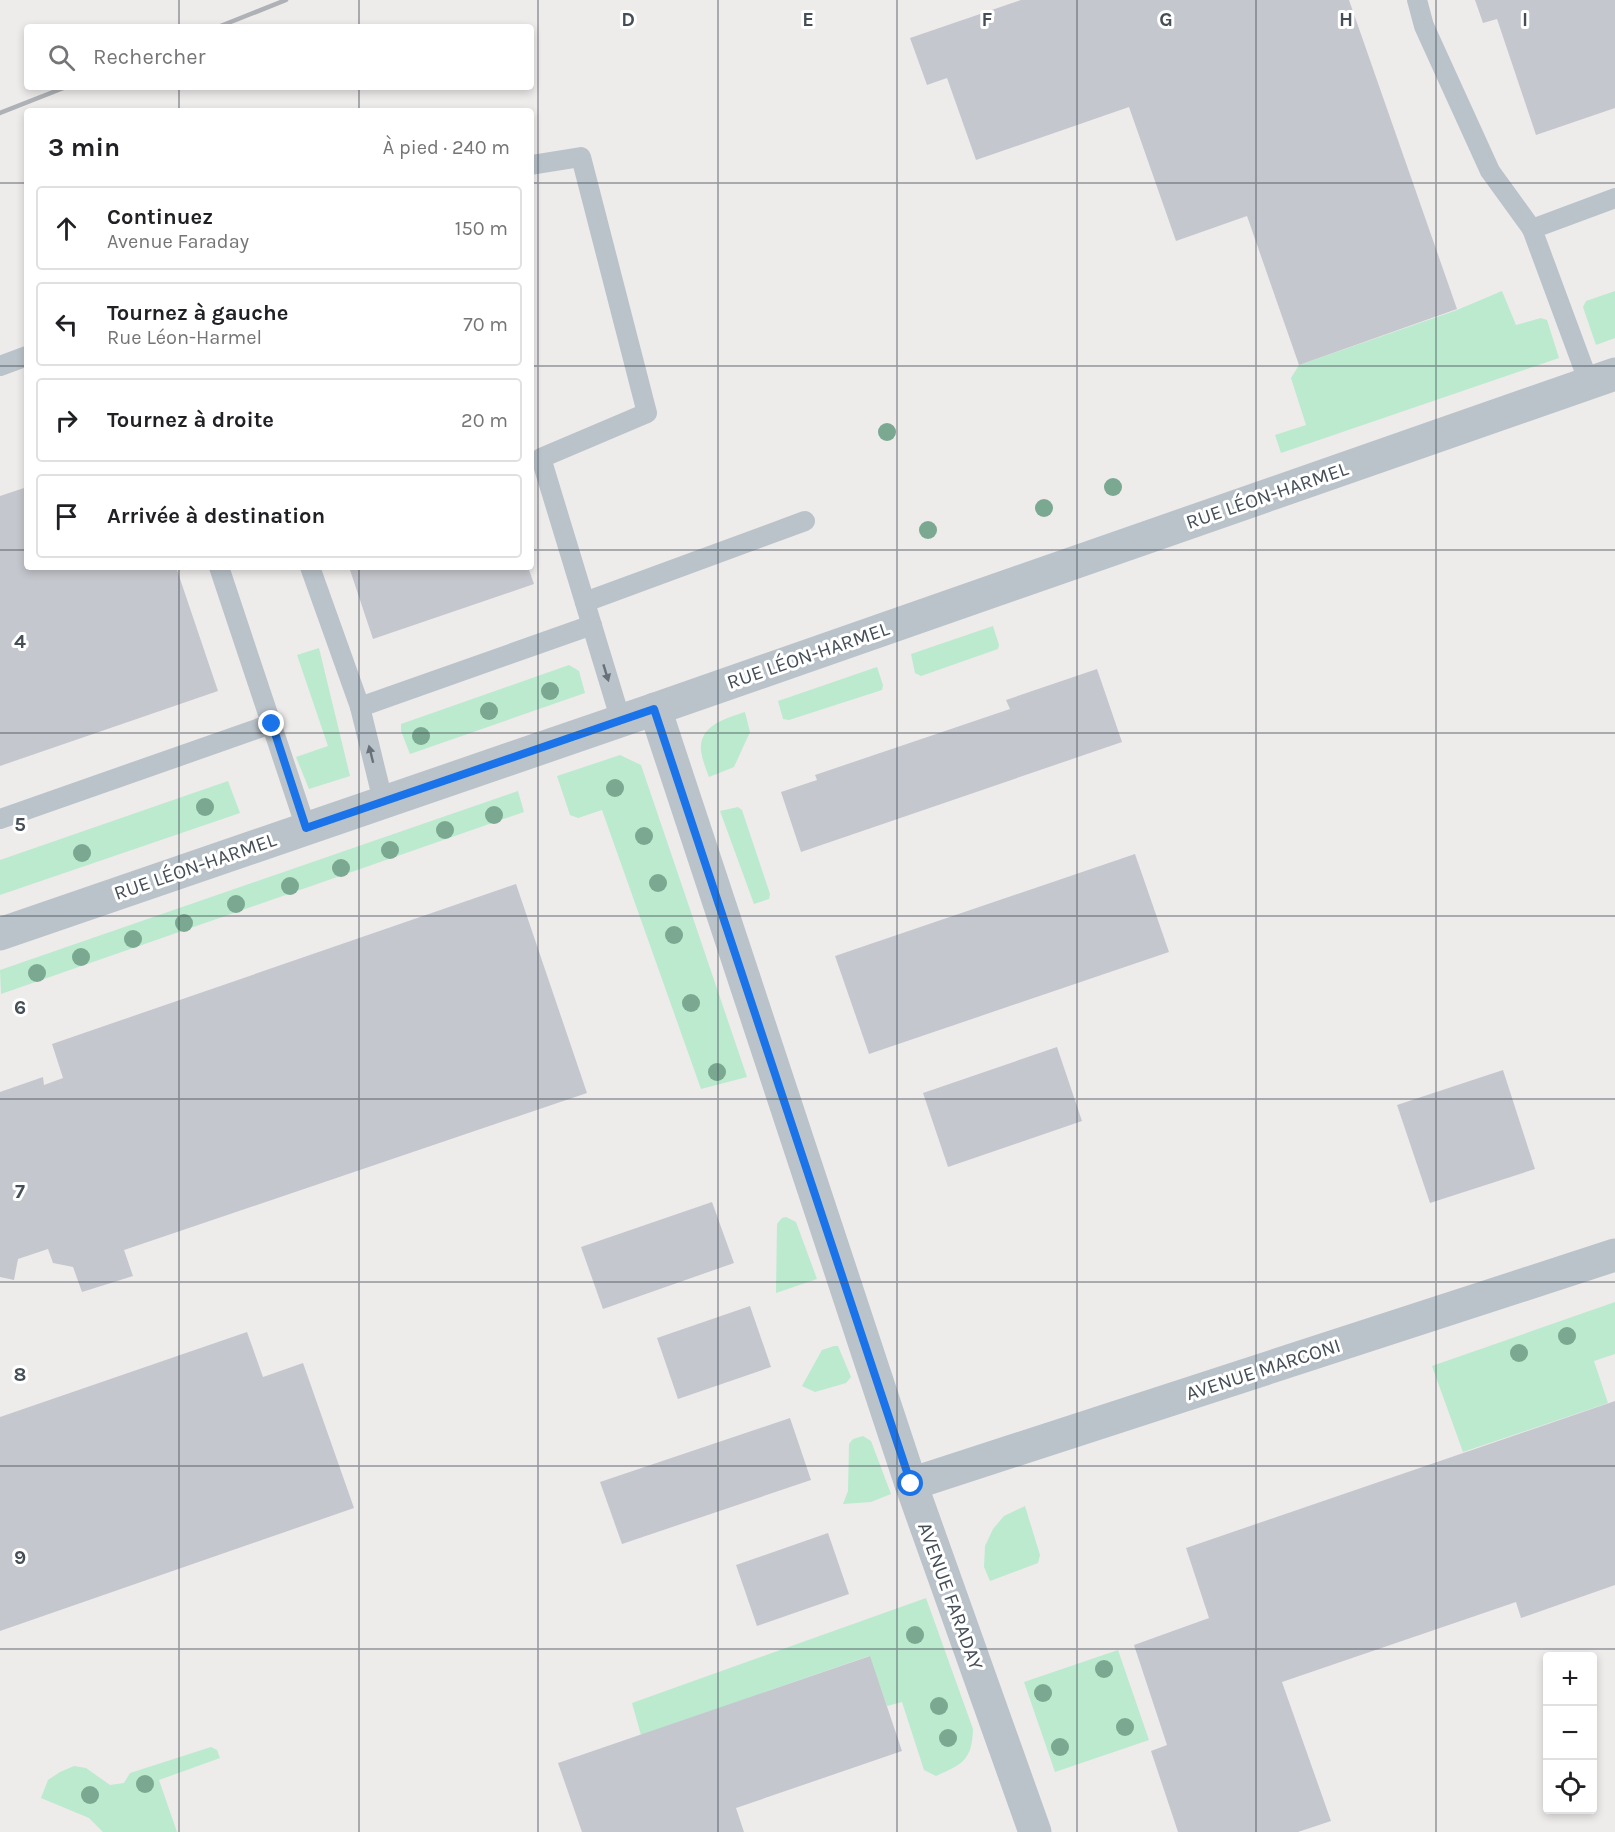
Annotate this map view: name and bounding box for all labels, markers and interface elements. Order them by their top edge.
text: D [621,8,635,31]
text: E [802,8,814,31]
text: F [982,8,993,31]
text: G [1159,8,1173,31]
text: H [1339,8,1353,31]
text: I [1522,8,1528,31]
search box [24,24,534,90]
icon: search [45,41,78,74]
text: Rechercher [93,44,206,70]
text: 3 min [48,132,120,163]
text: À pied · 240 m [383,136,510,159]
text: Continuez [107,204,213,230]
icon: ahead [50,212,83,245]
text: 150 m [455,217,508,240]
text: Avenue Faraday [107,230,249,253]
text: Tournez à gauche [107,300,288,326]
icon: left [50,308,83,341]
text: 70 m [463,313,508,336]
text: Rue Léon-Harmel [107,326,262,349]
icon: right [50,404,83,437]
text: Tournez à droite [107,407,274,433]
text: 20 m [461,409,508,432]
street label: RUE LÉON-HARMEL [1183,456,1352,534]
icon: arrive [50,500,83,533]
text: Arrivée à destination [107,503,325,529]
street label: RUE LÉON-HARMEL [724,616,893,694]
text: 4 [14,630,26,653]
one-way arrow [602,664,612,682]
route end [258,710,284,736]
one-way arrow [366,745,376,764]
text: 5 [14,813,26,836]
street label: RUE LÉON-HARMEL [111,827,280,905]
text: 6 [14,996,26,1019]
text: 7 [15,1180,25,1203]
street label: AVENUE MARCONI [1183,1334,1343,1405]
text: 8 [14,1363,26,1386]
route start [897,1470,923,1496]
street label: AVENUE FARADAY [913,1519,988,1673]
text: 9 [14,1546,26,1569]
map controls [1543,1652,1597,1814]
button: + [1543,1652,1597,1706]
button: − [1543,1706,1597,1760]
button: locate [1543,1760,1597,1814]

